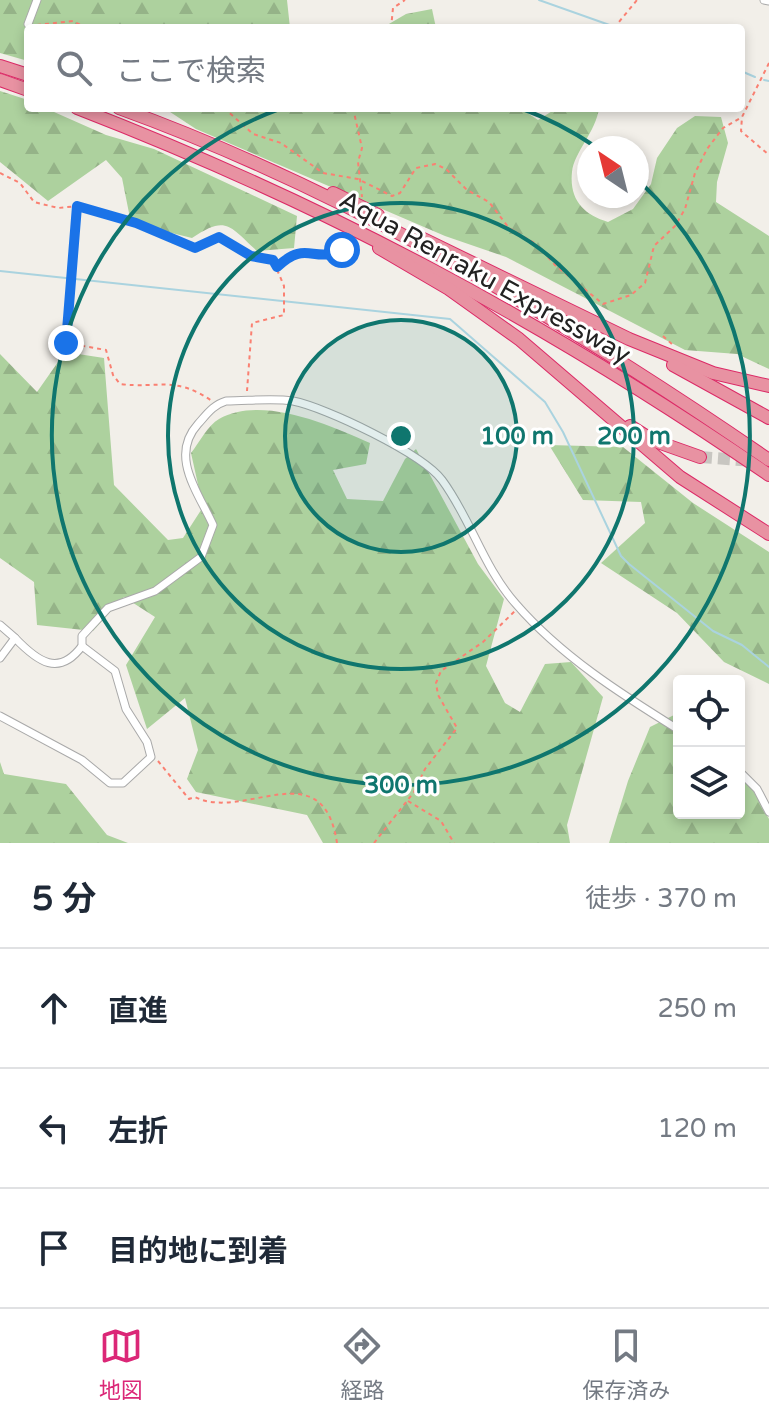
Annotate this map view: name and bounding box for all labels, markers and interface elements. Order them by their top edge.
search box [24,24,745,112]
icon: search [52,46,96,90]
text: ここで検索 [116,53,266,90]
north arrow [577,136,649,208]
street label: Aqua Renraku Expressway [334,184,636,370]
route start [324,232,360,268]
route end [48,325,84,361]
centre of rings [387,422,415,450]
text: 100 m [480,422,554,451]
text: 200 m [597,422,671,451]
map controls [673,675,745,819]
button: locate [673,675,745,747]
button: layers [673,747,745,819]
text: 300 m [364,771,438,800]
text: 5 分 [32,879,96,920]
text: 徒歩 · 370 m [585,883,737,914]
icon: ahead [32,986,76,1030]
text: 直進 [108,993,168,1030]
text: 250 m [657,993,737,1024]
icon: left [32,1106,76,1150]
text: 左折 [108,1113,168,1150]
text: 120 m [657,1113,737,1144]
icon: arrive [32,1226,76,1270]
text: 目的地に到着 [108,1233,288,1270]
tab: 地図 [99,1324,143,1404]
tab: 経路 [340,1324,384,1404]
tab: 保存済み [582,1324,670,1404]

